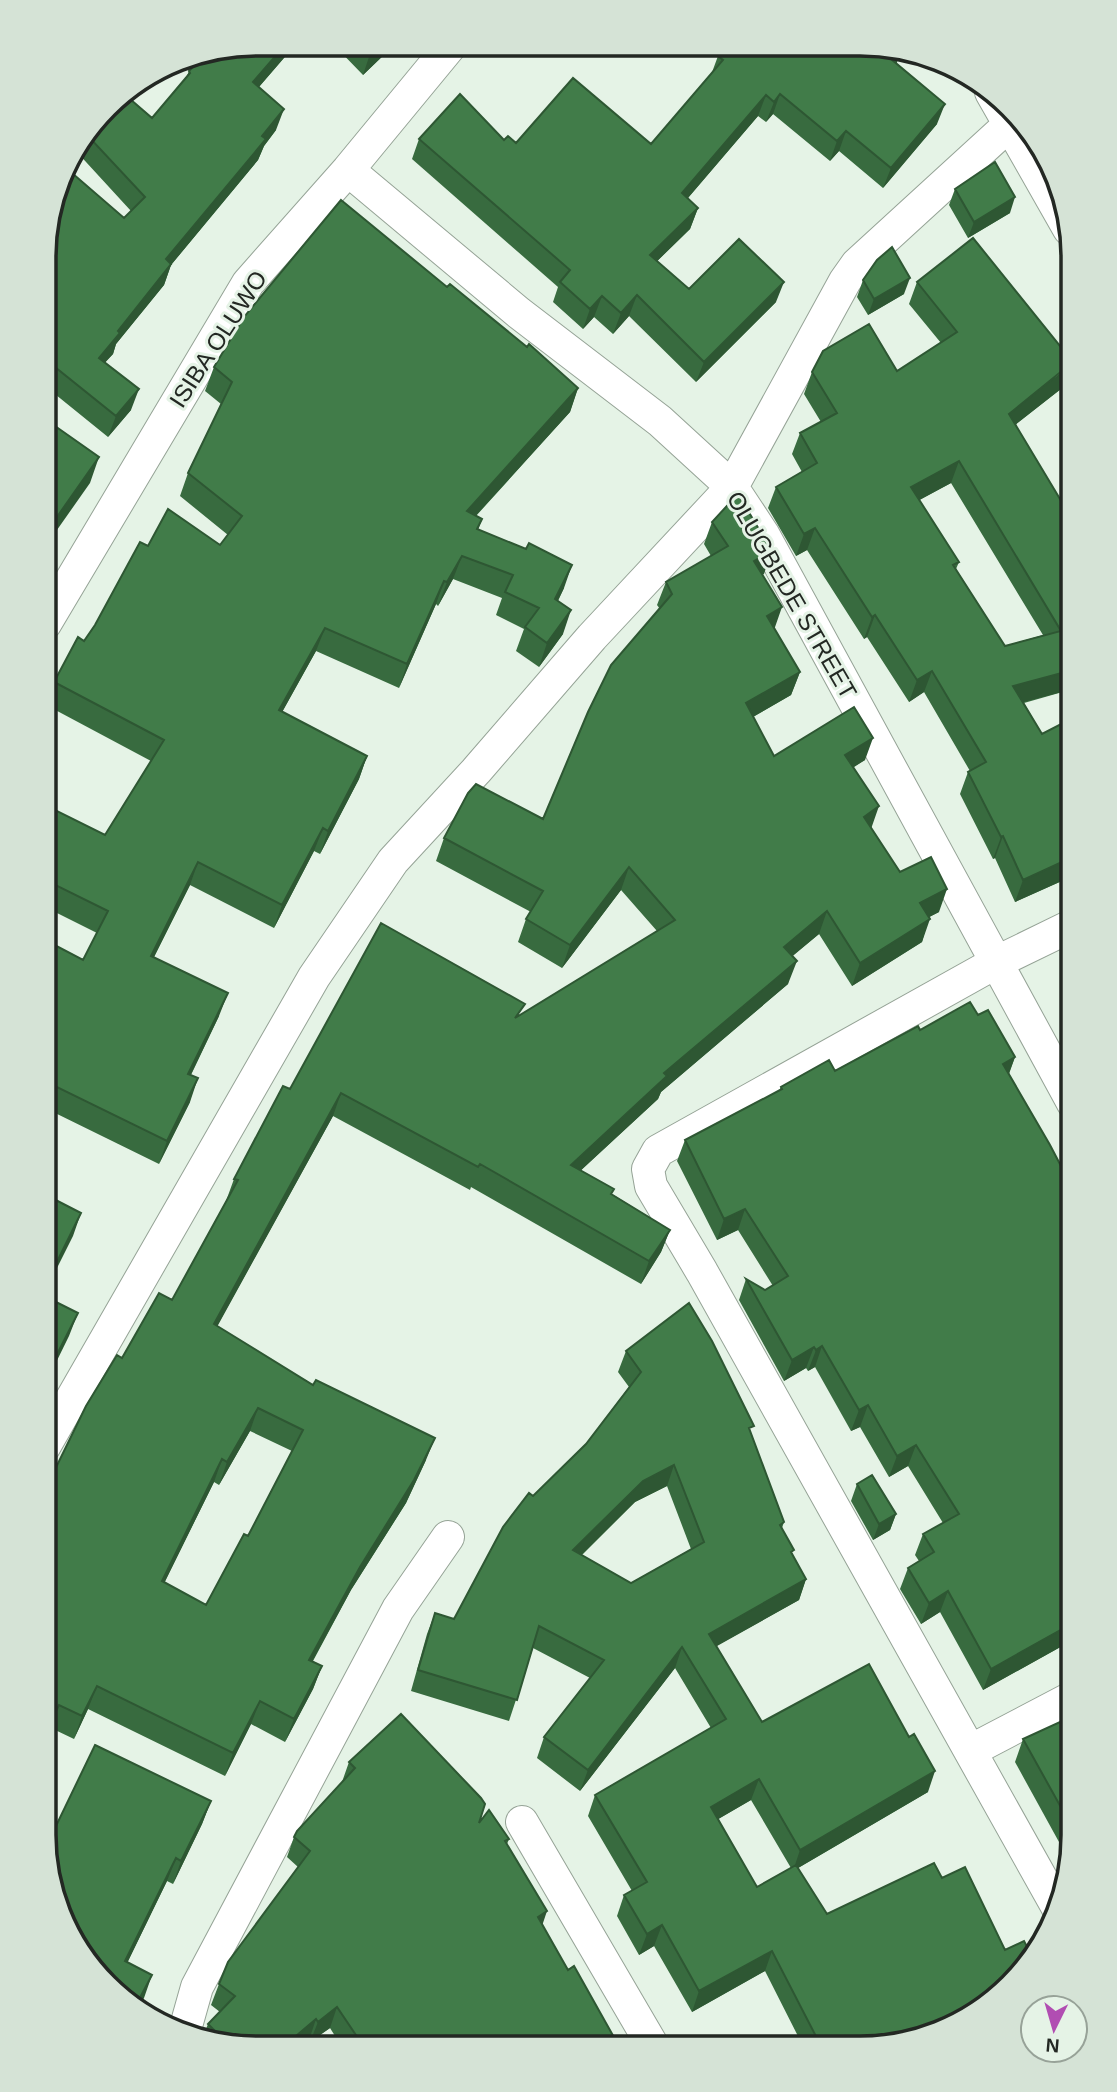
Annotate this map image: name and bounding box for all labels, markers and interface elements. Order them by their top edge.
street label: ISIBA OLUWO [164,266,272,412]
street label: OLUGBEDE STREET [722,487,863,704]
north arrow [1019,1994,1089,2064]
text: N [1045,2034,1060,2056]

